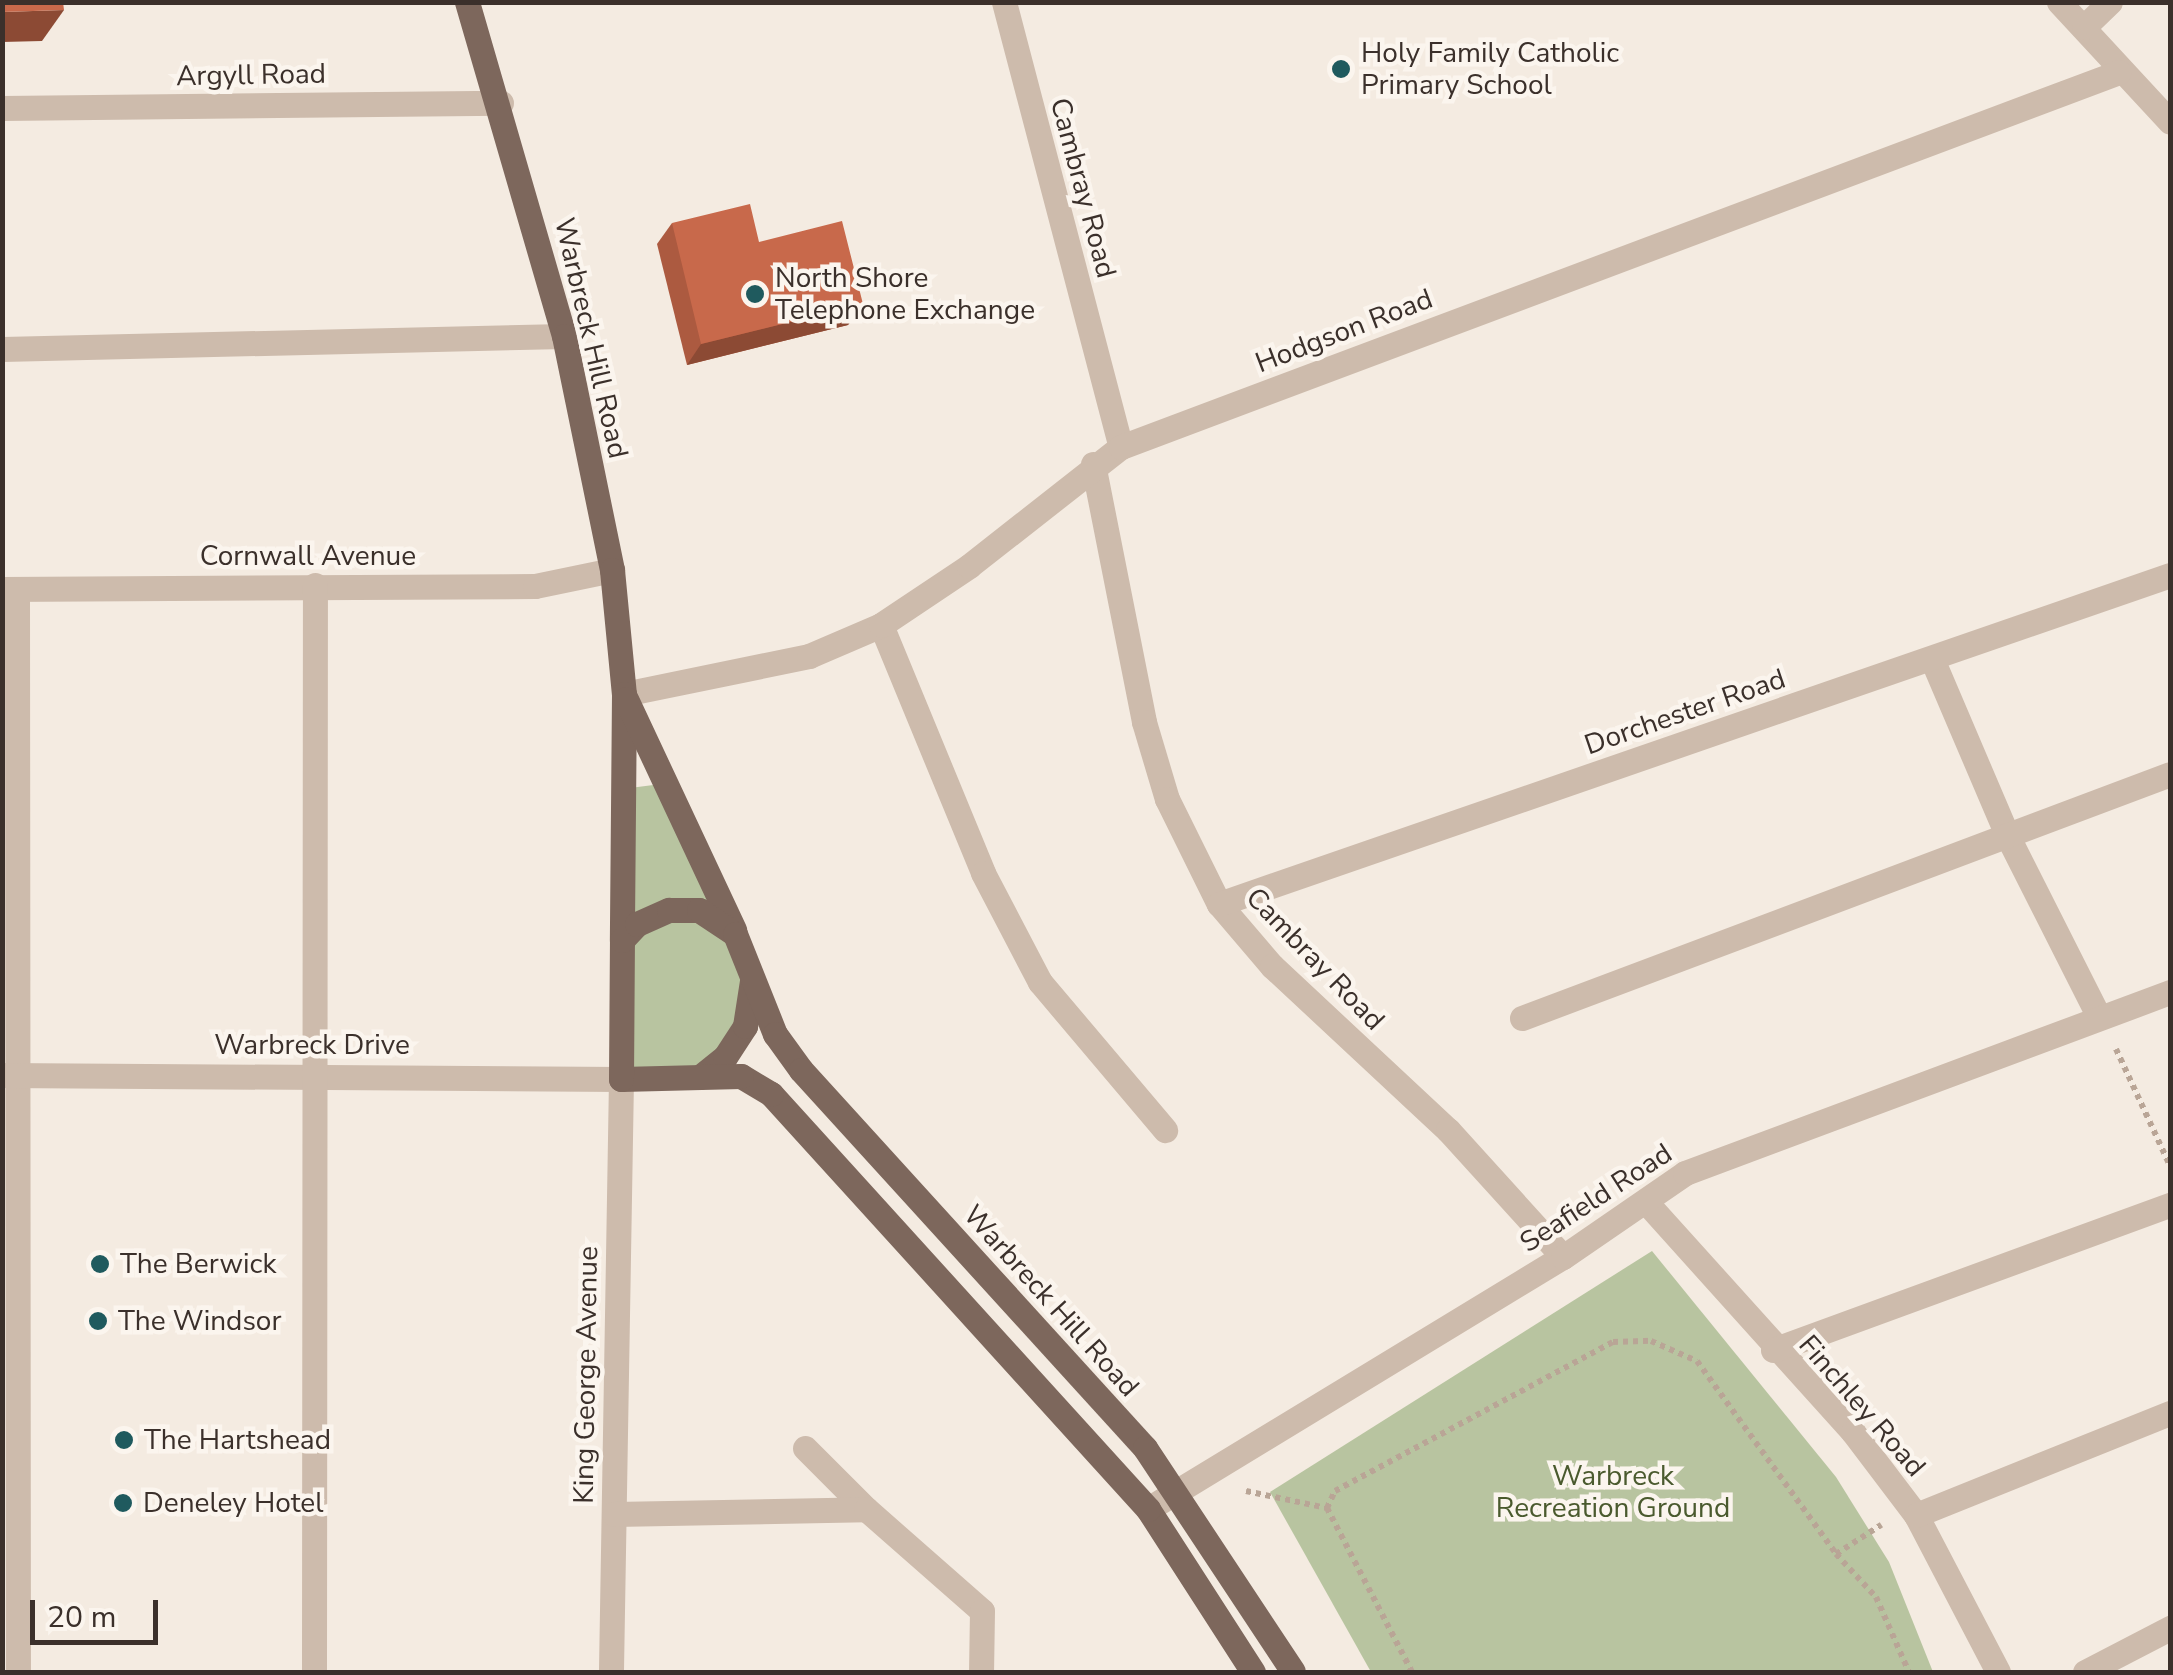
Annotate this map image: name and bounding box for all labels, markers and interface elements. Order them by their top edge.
place label: Holy Family Catholic Primary School [1361,36,1619,102]
street label: Argyll Road [176,57,326,93]
marker: Holy Family Catholic Primary School [1330,58,1352,80]
street label: Cambray Road [1043,94,1123,282]
street label: Warbreck Hill Road [547,214,635,462]
place label: North Shore Telephone Exchange [775,261,1035,327]
street label: Hodgson Road [1251,282,1437,380]
marker: North Shore Telephone Exchange [744,283,766,305]
street label: Cornwall Avenue [200,539,416,573]
street label: Dorchester Road [1580,662,1790,762]
street label: Cambray Road [1239,881,1391,1037]
street label: Warbreck Drive [214,1028,410,1062]
street label: Seafield Road [1514,1136,1678,1260]
street label: Warbreck Hill Road [956,1198,1146,1404]
street label: King George Avenue [567,1246,605,1504]
place label: The Berwick [120,1247,277,1281]
marker: The Berwick [89,1253,111,1275]
place label: The Windsor [118,1304,281,1338]
marker: The Windsor [87,1310,109,1332]
street label: Finchley Road [1792,1328,1932,1484]
place label: The Hartshead [144,1423,331,1457]
marker: The Hartshead [113,1429,135,1451]
park label: Warbreck Recreation Ground [1496,1459,1730,1525]
place label: Deneley Hotel [143,1486,324,1520]
marker: Deneley Hotel [112,1492,134,1514]
scale bar [35,1580,162,1642]
text: 20 m [47,1597,116,1638]

